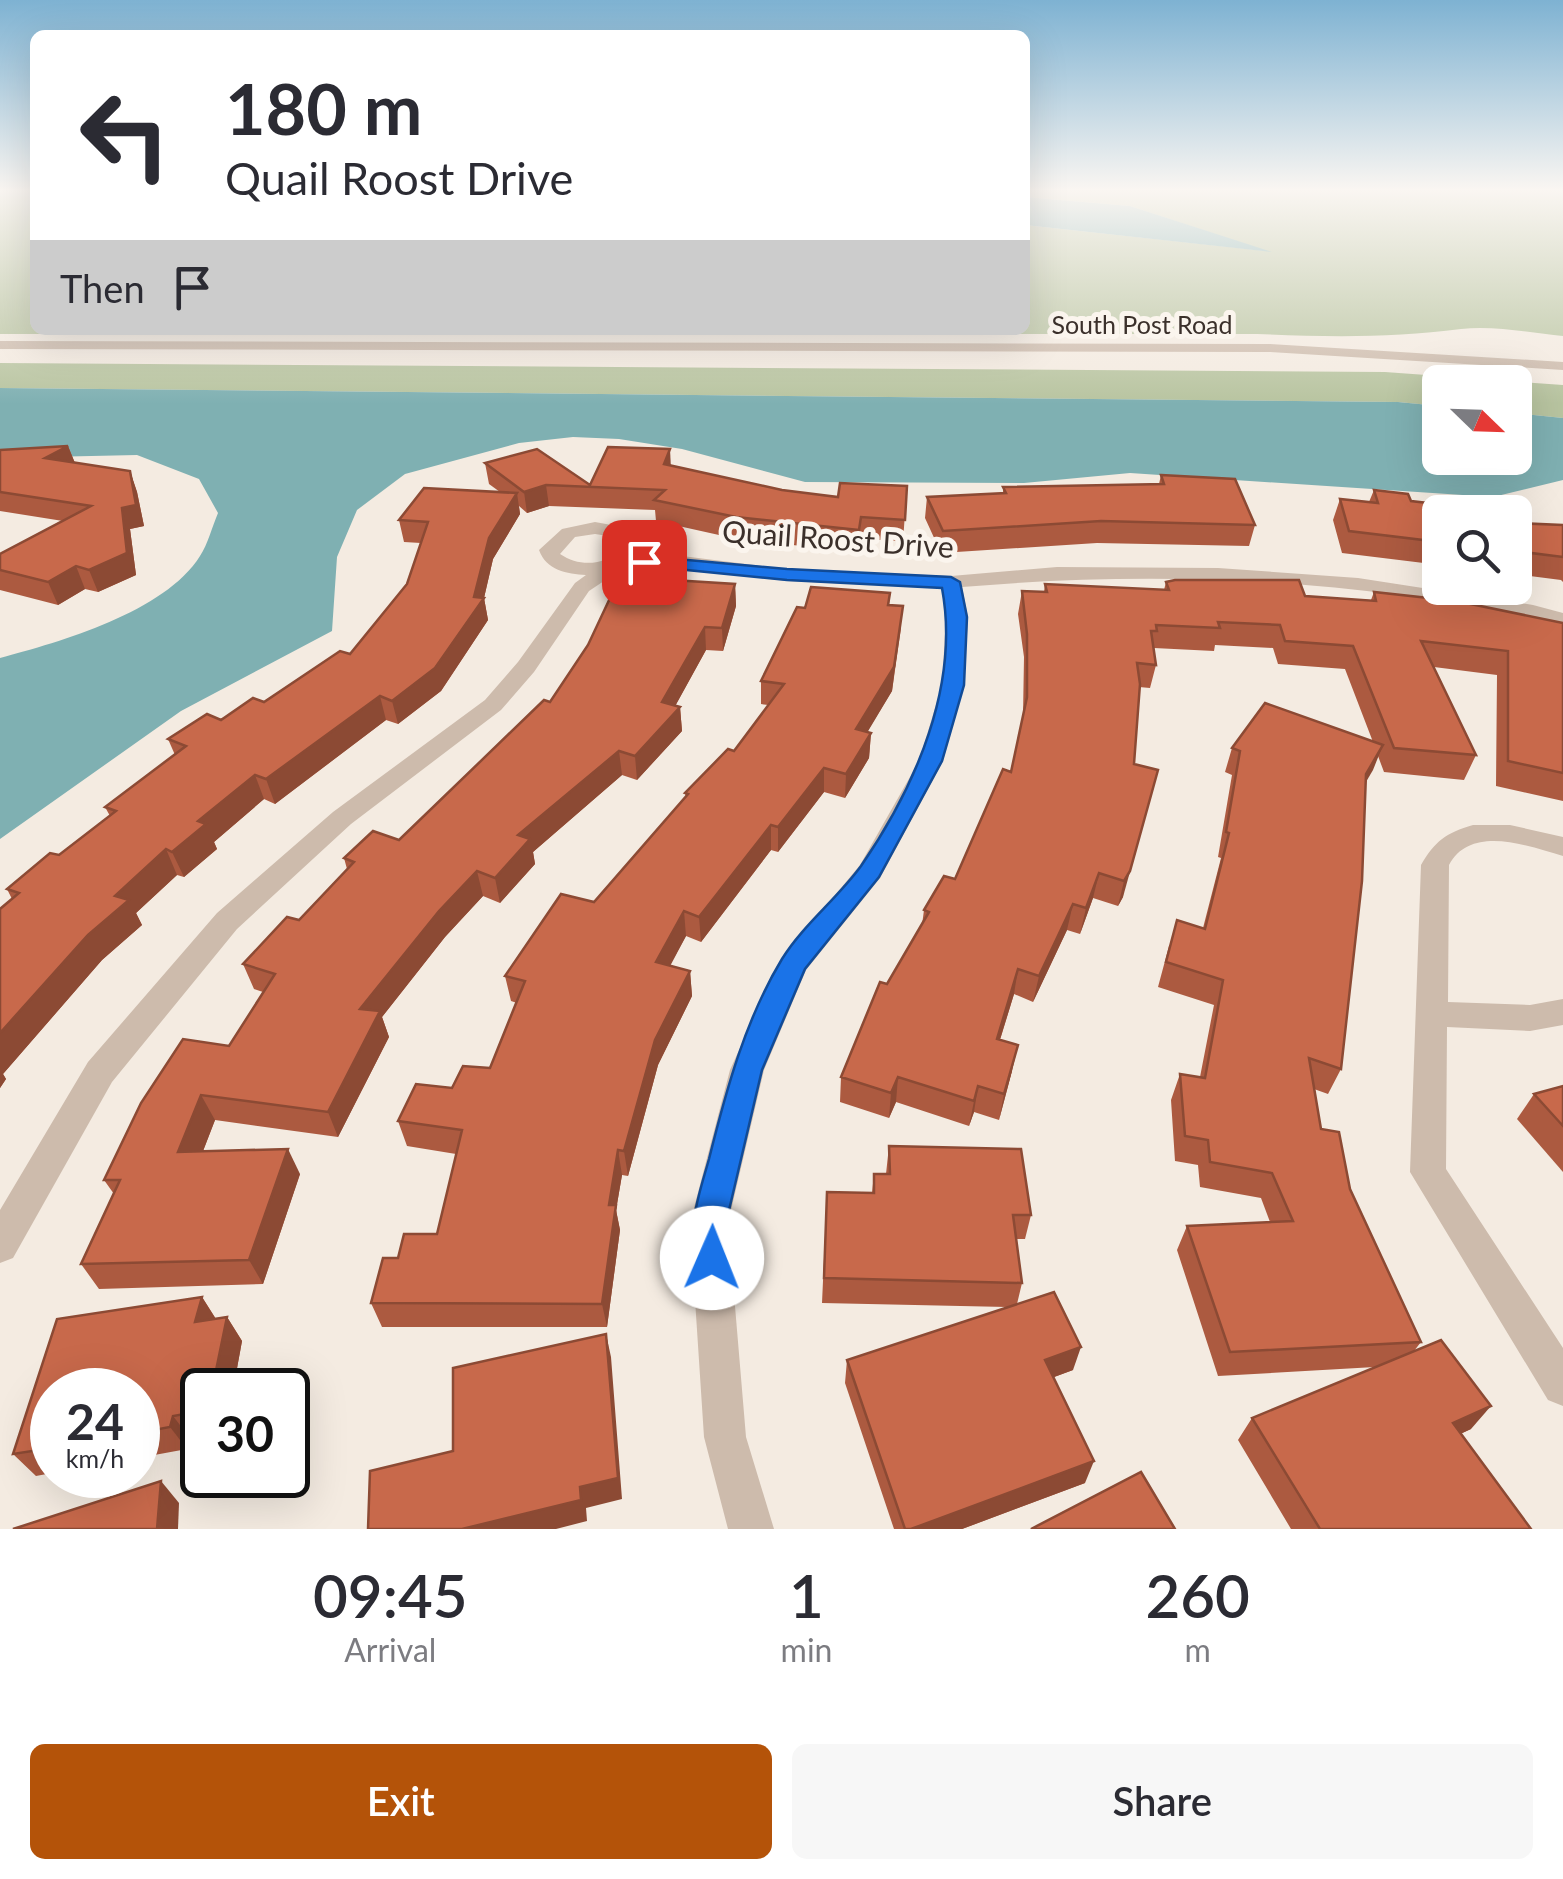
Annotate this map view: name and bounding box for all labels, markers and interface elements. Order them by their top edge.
text: 180 m [225,66,422,150]
icon: left [60,70,190,200]
text: Quail Roost Drive [225,151,573,205]
icon: arrive [165,260,220,315]
text: Then [60,265,145,311]
street label: South Post Road [1051,309,1233,339]
north arrow [1422,365,1532,475]
map controls [1422,365,1532,605]
button: search [1422,495,1532,605]
street label: Quail Roost Drive [721,512,955,564]
pin [602,520,687,605]
icon: arrive [617,535,672,590]
position arrow [660,1206,764,1310]
speed limit sign: 30 [180,1368,310,1498]
text: 24 [66,1391,124,1451]
text: km/h [66,1443,124,1473]
text: 09:45 [313,1559,468,1631]
text: 1 [789,1559,824,1631]
text: 260 [1146,1559,1250,1631]
text: Arrival [344,1630,436,1669]
text: min [781,1630,832,1669]
text: m [1185,1630,1211,1669]
button: Exit [30,1744,772,1859]
button: Share [792,1744,1533,1859]

